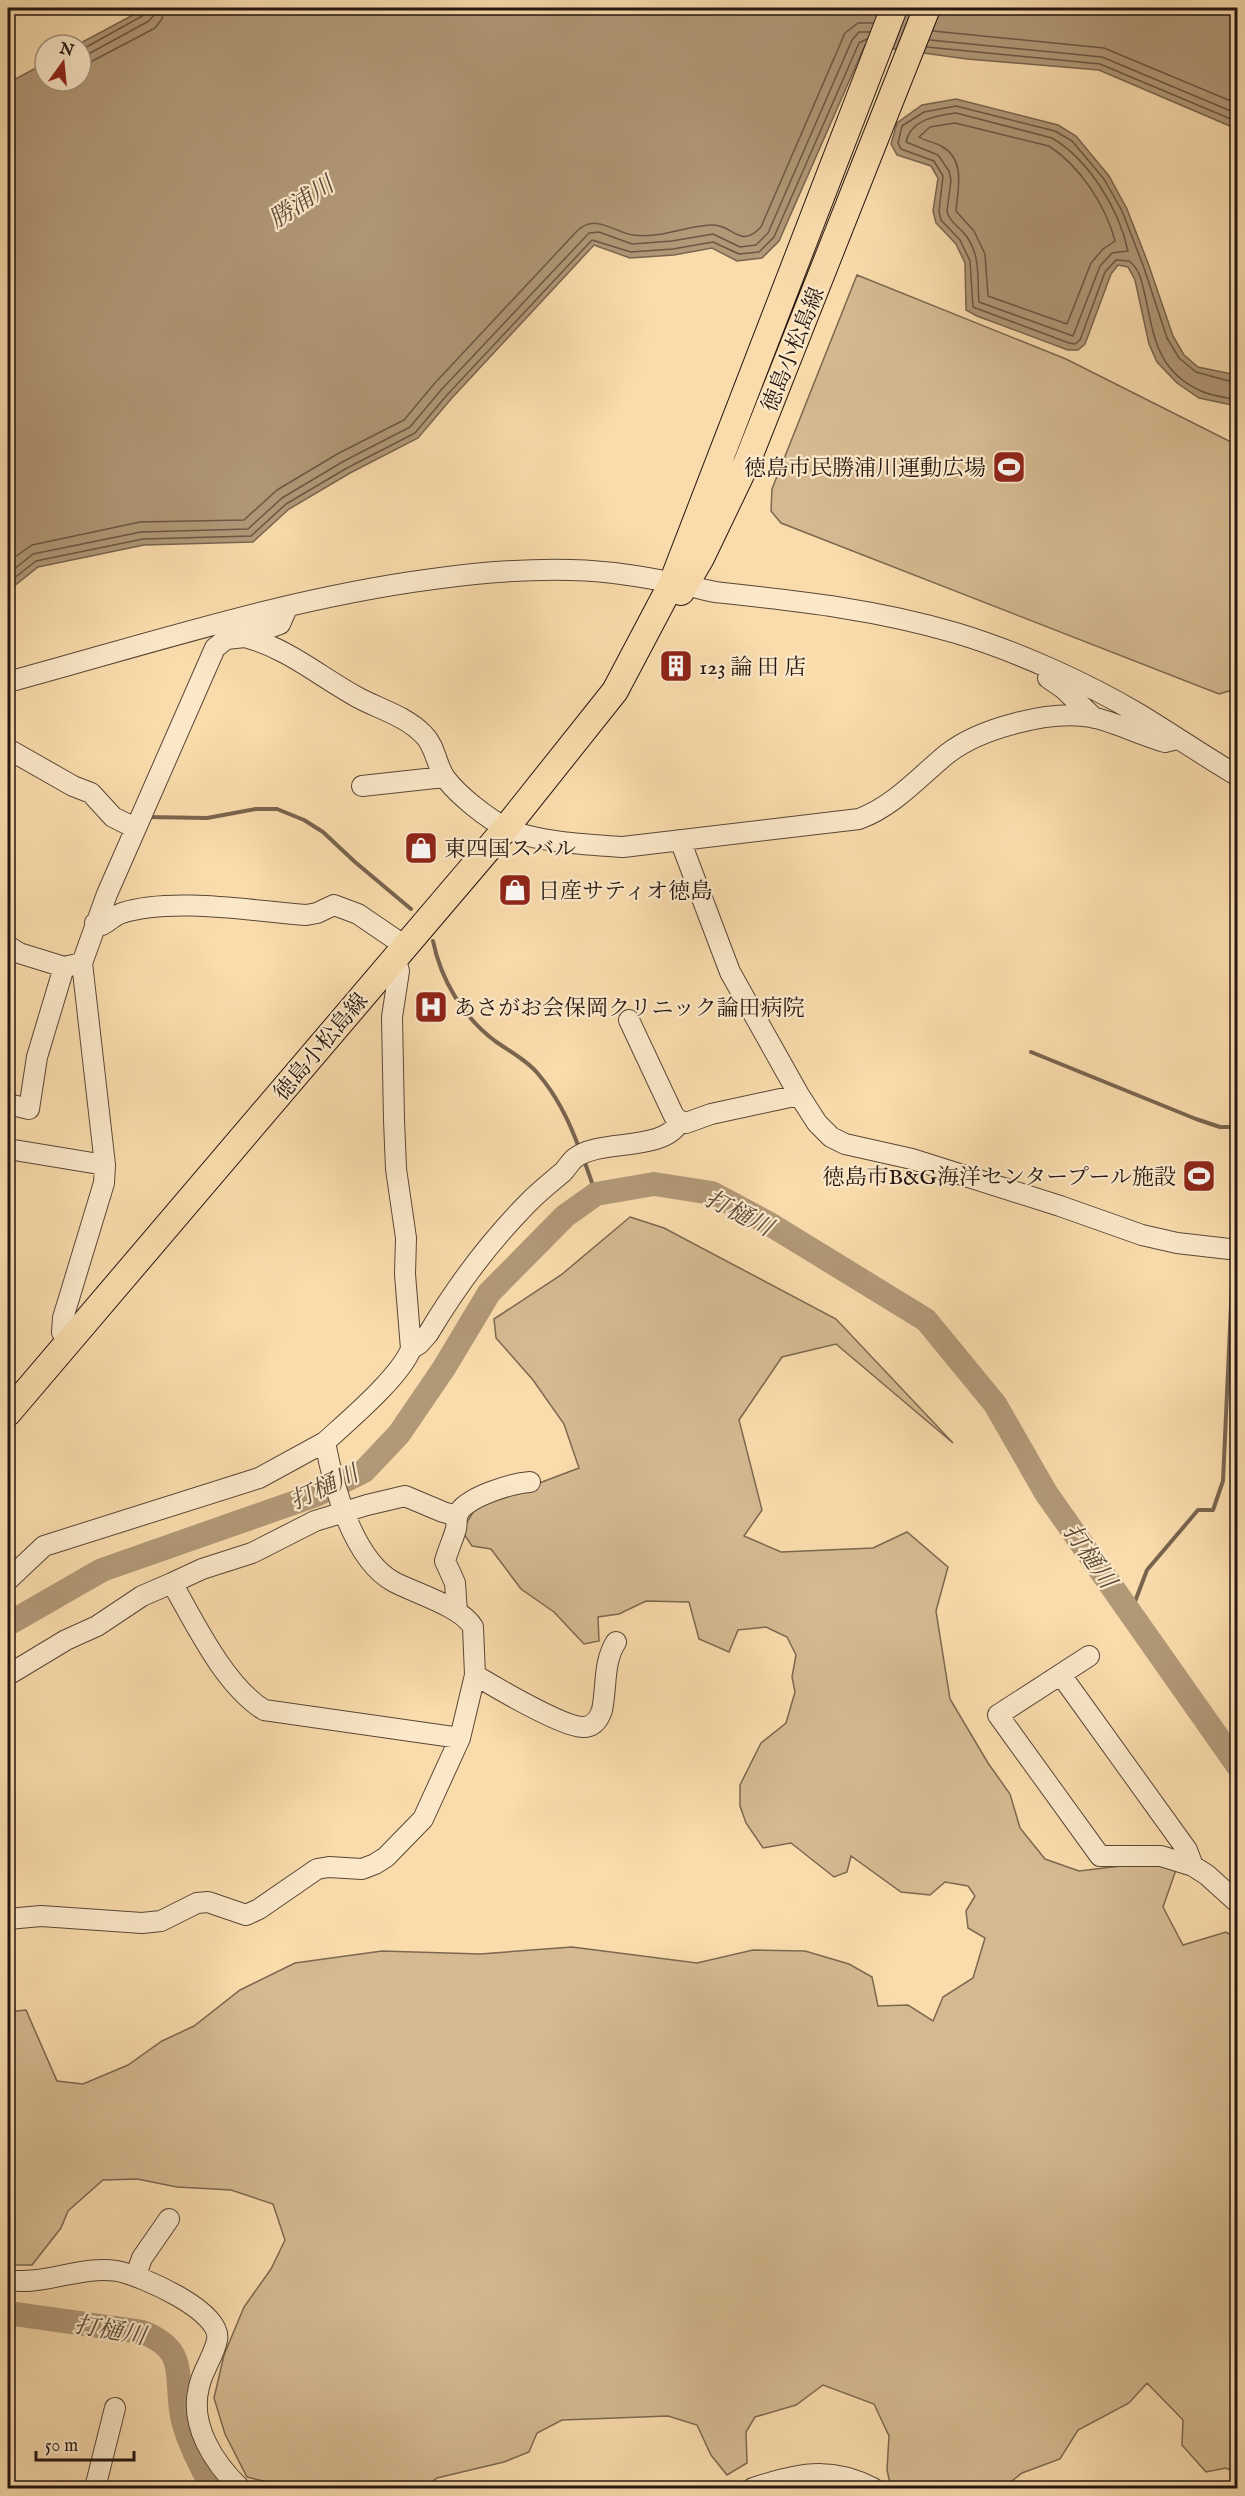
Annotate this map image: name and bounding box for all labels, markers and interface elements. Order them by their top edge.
north arrow [33,33,93,93]
text: N [56,39,76,62]
water label: 勝浦川 [263,169,343,236]
street label: 徳島小松島線 [756,283,832,416]
sports icon: 徳島市民勝浦川運動広場 [991,449,1027,485]
place label: 徳島市民勝浦川運動広場 [744,455,986,483]
building icon: 123 論 田 店 [658,648,694,684]
place label: 123 論 田 店 [699,654,806,682]
shop icon: 東四国スバル [403,830,439,866]
place label: 東四国スバル [444,836,576,864]
shop icon: 日産サティオ徳島 [497,872,533,908]
place label: 日産サティオ徳島 [538,878,712,906]
street label: 徳島小松島線 [268,988,375,1107]
hospital icon: あさがお会保岡クリニック論田病院 [413,989,449,1025]
place label: あさがお会保岡クリニック論田病院 [454,995,805,1023]
sports icon: 徳島市B&G海洋センタープール施設 [1181,1158,1217,1194]
place label: 徳島市B&G海洋センタープール施設 [823,1164,1176,1192]
water label: 打樋川 [699,1184,780,1246]
water label: 打樋川 [285,1458,367,1518]
water label: 打樋川 [1055,1518,1124,1598]
water label: 打樋川 [72,2310,151,2354]
scale bar [36,2424,134,2462]
text: 50 m [45,2435,78,2458]

